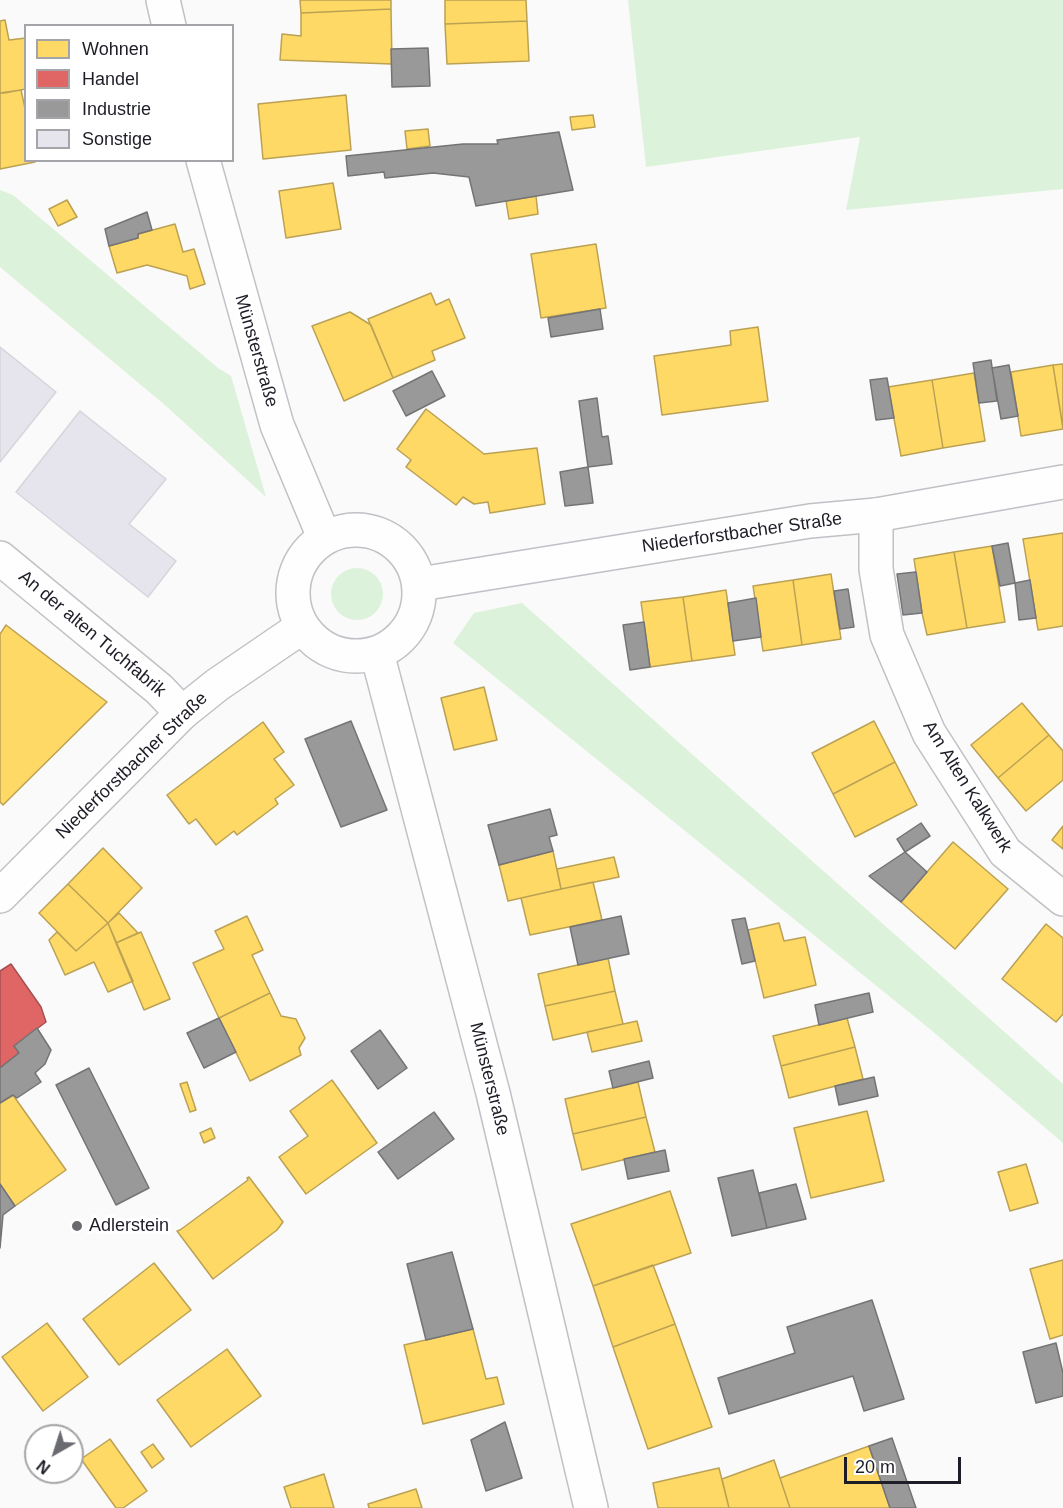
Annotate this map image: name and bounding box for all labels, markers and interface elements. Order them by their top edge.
legend [24,24,234,162]
text: Wohnen [82,39,149,59]
text: Handel [82,69,139,89]
text: Industrie [82,99,151,119]
text: Sonstige [82,129,152,149]
street label: Münsterstraße [230,292,282,410]
street label: Niederforstbacher Straße [640,508,844,558]
street label: An der alten Tuchfabrik [14,566,170,702]
street label: Niederforstbacher Straße [52,688,212,844]
street label: Am Alten Kalkwerk [918,717,1016,857]
street label: Münsterstraße [464,1020,514,1138]
place label: Adlerstein [89,1215,169,1237]
marker: Adlerstein [70,1219,84,1233]
north arrow [24,1424,84,1484]
scale bar [847,1445,964,1483]
text: N [34,1457,53,1477]
text: 20 m [855,1457,895,1477]

